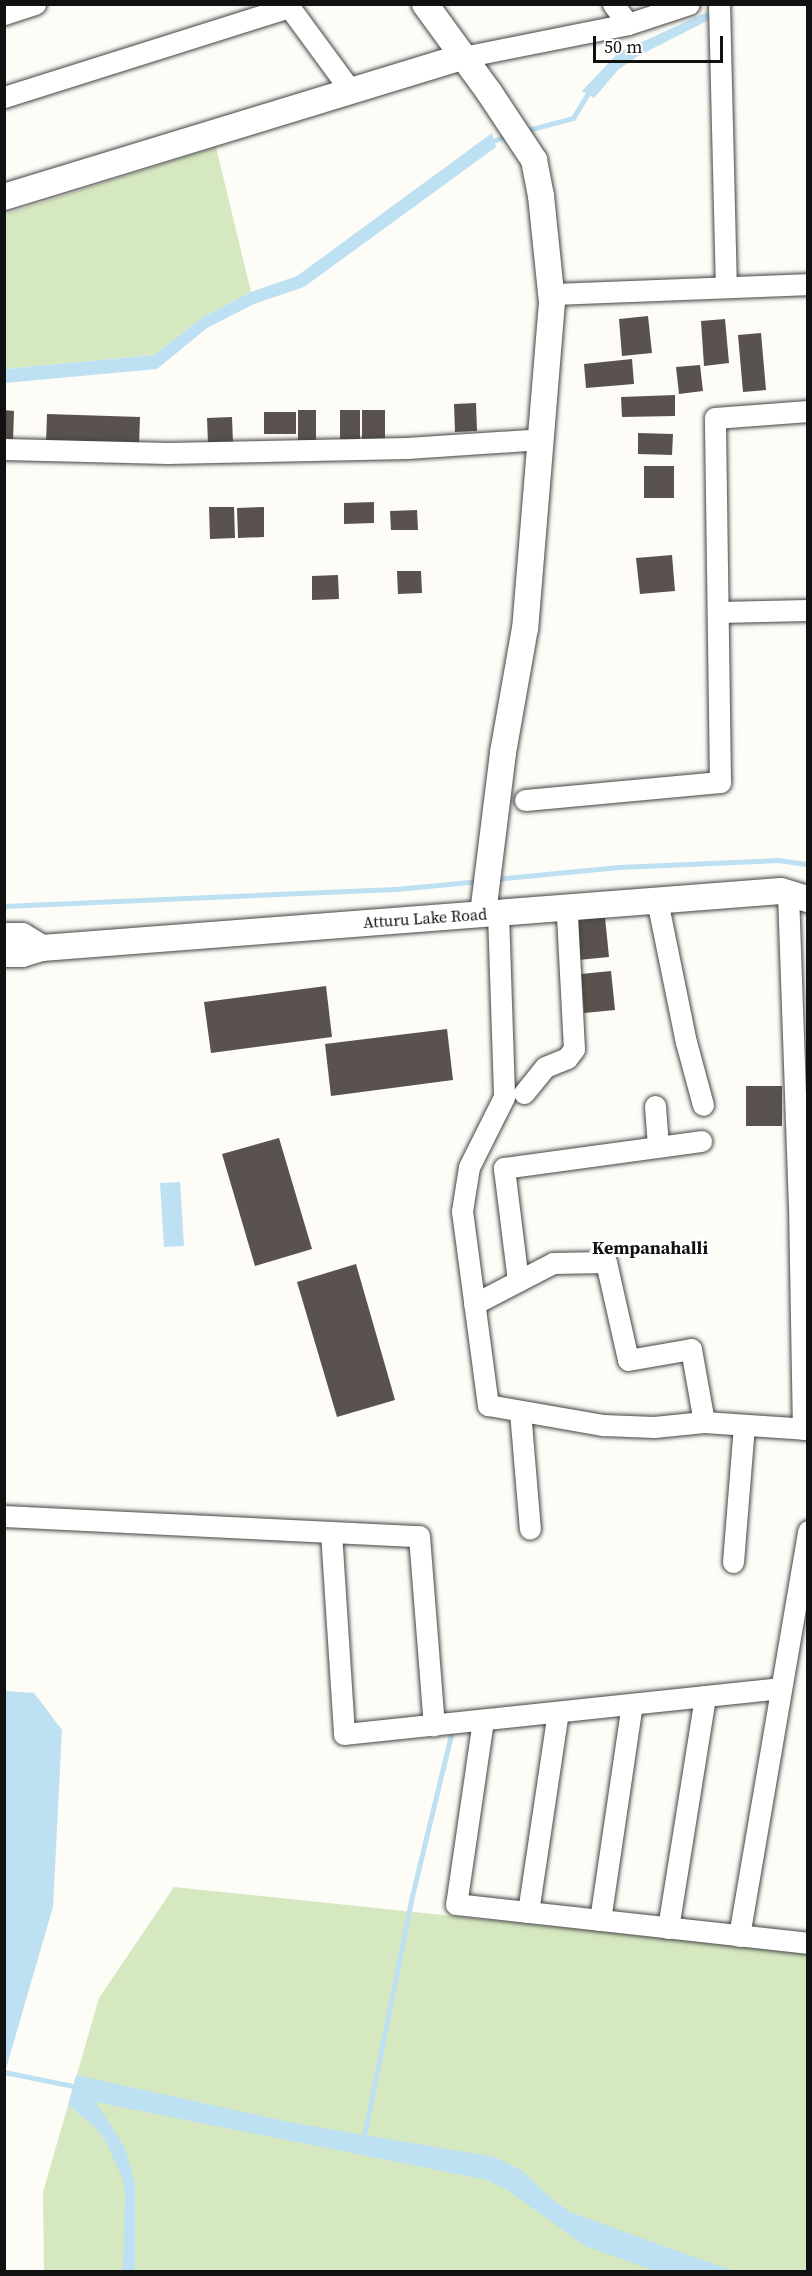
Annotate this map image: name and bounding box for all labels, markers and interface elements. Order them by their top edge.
scale bar [596,24,726,62]
text: 50 m [604,34,642,59]
street label: Atturu Lake Road [362,904,488,932]
district label: Kempanahalli [592,1237,708,1259]

